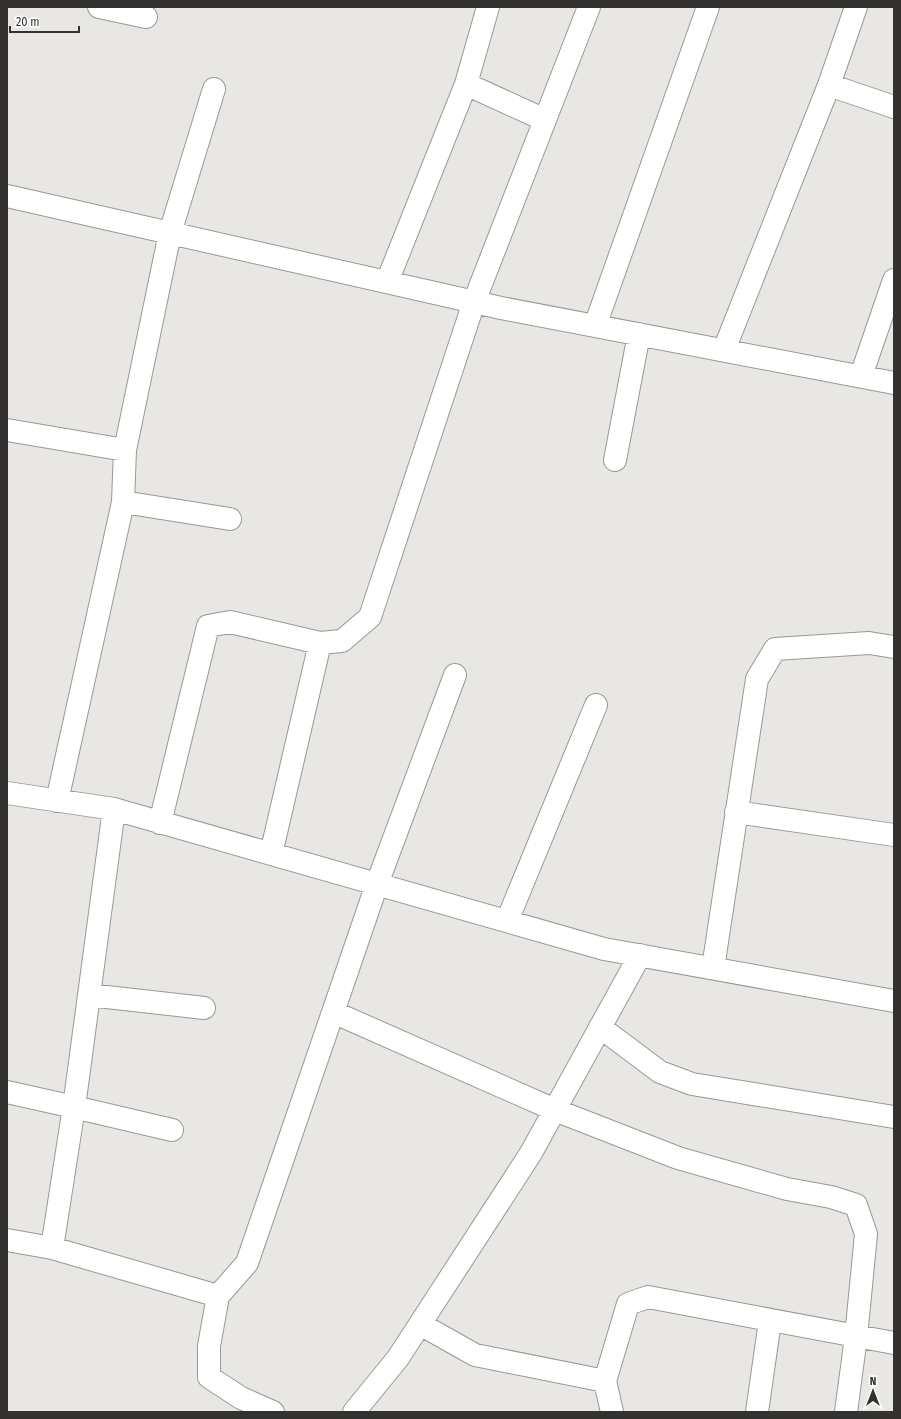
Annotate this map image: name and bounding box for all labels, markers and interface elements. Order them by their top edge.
scale bar [10,8,79,34]
text: 20 m [16,15,40,29]
north arrow [853,1371,893,1411]
text: N [870,1375,876,1388]

